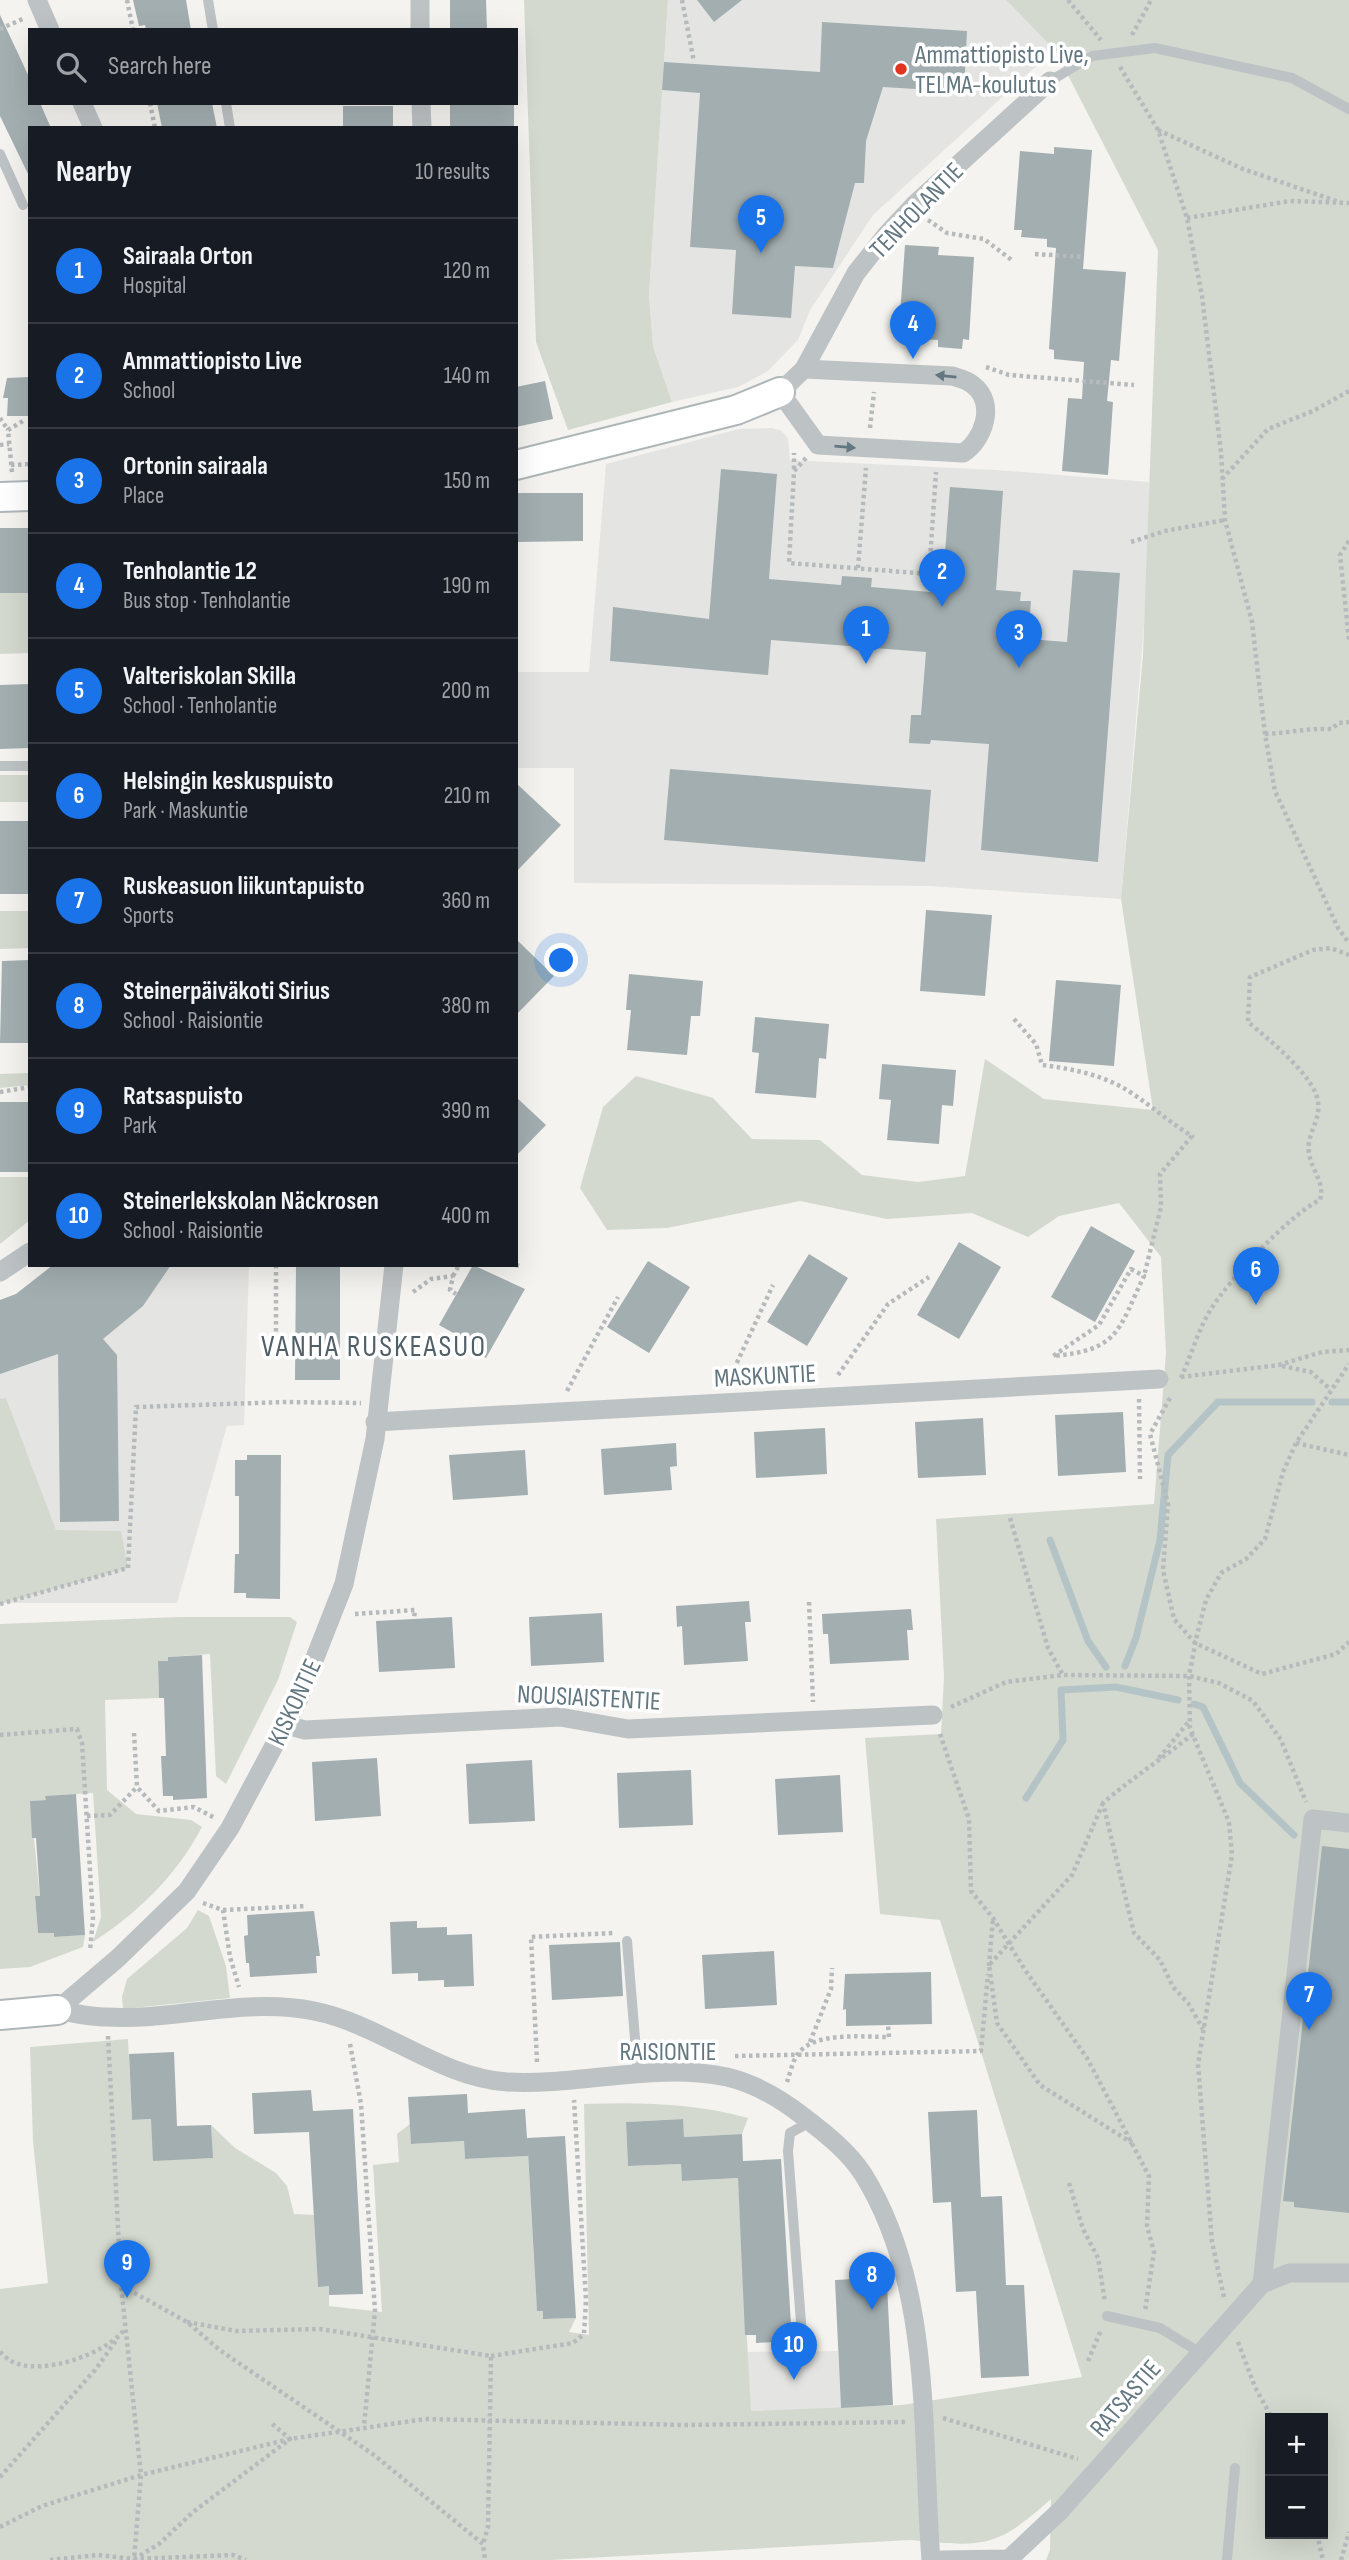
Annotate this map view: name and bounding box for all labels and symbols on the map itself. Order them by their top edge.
place label: Ammattiopisto Live, TELMA-koulutus [914,40,1089,101]
marker: Ammattiopisto Live, TELMA-koulutus [893,61,909,77]
street label: TENHOLANTIE [864,157,970,265]
pin: 5 [738,195,784,253]
pin: 4 [890,301,936,359]
one-way arrow [935,371,957,382]
one-way arrow [835,442,857,453]
pin: 2 [919,549,965,607]
pin: 1 [843,606,889,664]
pin: 3 [996,610,1042,668]
your location [544,943,578,977]
pin: 6 [1233,1247,1279,1305]
district label: VANHA RUSKEASUO [261,1329,487,1365]
street label: MASKUNTIE [713,1358,817,1395]
street label: KISKONTIE [262,1654,329,1751]
street label: NOUSIAISTENTIE [516,1679,661,1718]
pin: 7 [1286,1972,1332,2030]
street label: RAISIONTIE [619,2037,717,2068]
pin: 9 [104,2240,150,2298]
pin: 8 [849,2252,895,2310]
pin: 10 [771,2322,817,2380]
street label: RATSASTIE [1084,2354,1168,2444]

